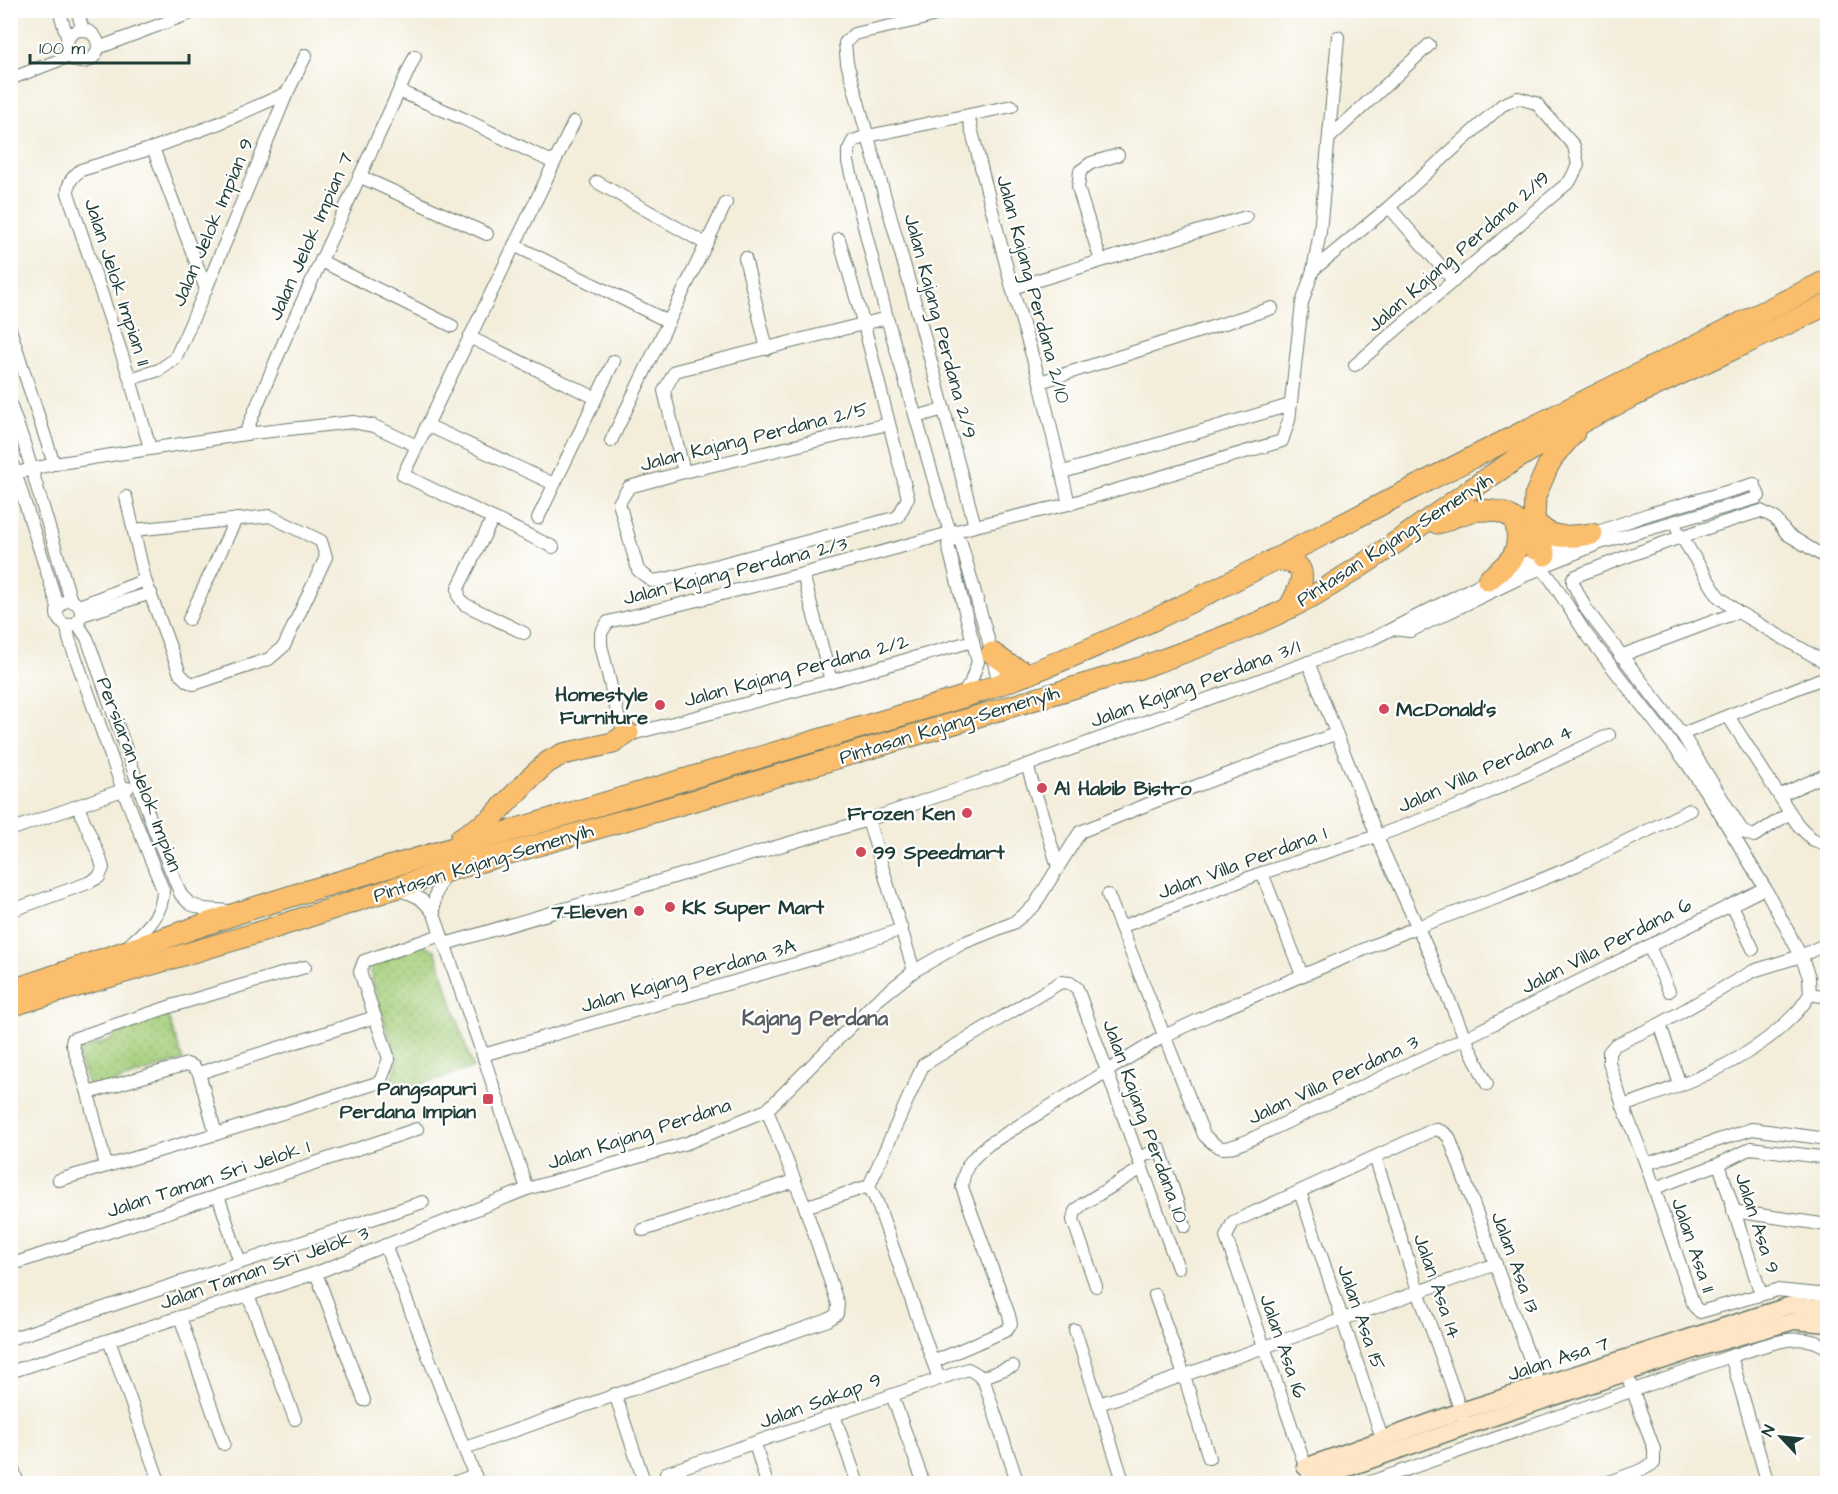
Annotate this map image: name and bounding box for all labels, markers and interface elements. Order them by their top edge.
scale bar [30,27,189,65]
text: 100 m [39,36,85,61]
street label: Jalan Jelok Impian 9 [165,134,261,311]
street label: Jalan Jelok Impian 7 [261,148,361,325]
street label: Jalan Kajang Perdana 2/19 [1361,164,1557,340]
street label: Jalan Kajang Perdana 2/10 [988,172,1077,407]
street label: Jalan Jelok Impian 11 [77,195,157,370]
street label: Jalan Kajang Perdana 2/9 [896,211,984,442]
street label: Jalan Kajang Perdana 2/5 [637,395,872,480]
street label: Pintasan Kajang-Semenyih [1291,466,1499,615]
street label: Jalan Kajang Perdana 2/3 [620,530,851,613]
street label: Jalan Kajang Perdana 2/2 [681,627,913,715]
street label: Jalan Kajang Perdana 3/1 [1086,633,1305,736]
street label: Persiaran Jelok Impian [89,673,189,876]
street label: Pintasan Kajang-Semenyih [836,678,1063,773]
place label: Homestyle Furniture [555,681,648,732]
place label: McDonald's [1396,696,1496,724]
marker: Homestyle Furniture [653,698,667,712]
marker: McDonald's [1377,702,1391,716]
street label: Jalan Villa Perdana 4 [1393,718,1578,820]
place label: Al Habib Bistro [1054,775,1192,803]
marker: Al Habib Bistro [1035,781,1049,795]
place label: Frozen Ken [847,800,955,828]
marker: Frozen Ken [960,806,974,820]
street label: Pintasan Kajang-Semenyih [370,816,597,911]
street label: Jalan Villa Perdana 1 [1154,819,1331,907]
place label: 99 Speedmart [873,839,1005,867]
marker: 99 Speedmart [854,845,868,859]
street label: Jalan Villa Perdana 6 [1516,891,1697,1001]
place label: KK Super Mart [682,894,825,922]
place label: 7-Eleven [550,898,627,926]
marker: KK Super Mart [663,900,677,914]
marker: 7-Eleven [632,904,646,918]
street label: Jalan Kajang Perdana 3A [577,932,800,1021]
district label: Kajang Perdana [742,1004,889,1035]
street label: Jalan Kajang Perdana 10 [1094,1016,1195,1228]
street label: Jalan Villa Perdana 3 [1243,1028,1423,1132]
place label: Pangsapuri Perdana Impian [340,1075,477,1126]
street label: Jalan Kajang Perdana [544,1091,735,1178]
marker: Pangsapuri Perdana Impian [481,1092,495,1106]
street label: Jalan Taman Sri Jelok 1 [103,1133,314,1225]
street label: Jalan Asa 9 [1728,1169,1787,1277]
street label: Jalan Asa 11 [1664,1194,1722,1297]
street label: Jalan Asa 13 [1484,1208,1546,1317]
street label: Jalan Taman Sri Jelok 3 [156,1219,373,1317]
street label: Jalan Asa 14 [1406,1230,1468,1343]
street label: Jalan Asa 15 [1330,1261,1392,1374]
street label: Jalan Asa 16 [1252,1291,1314,1402]
street label: Jalan Asa 7 [1504,1329,1613,1389]
street label: Jalan Sakap 9 [755,1366,885,1436]
north arrow [1751,1407,1811,1467]
text: N [1756,1422,1781,1440]

